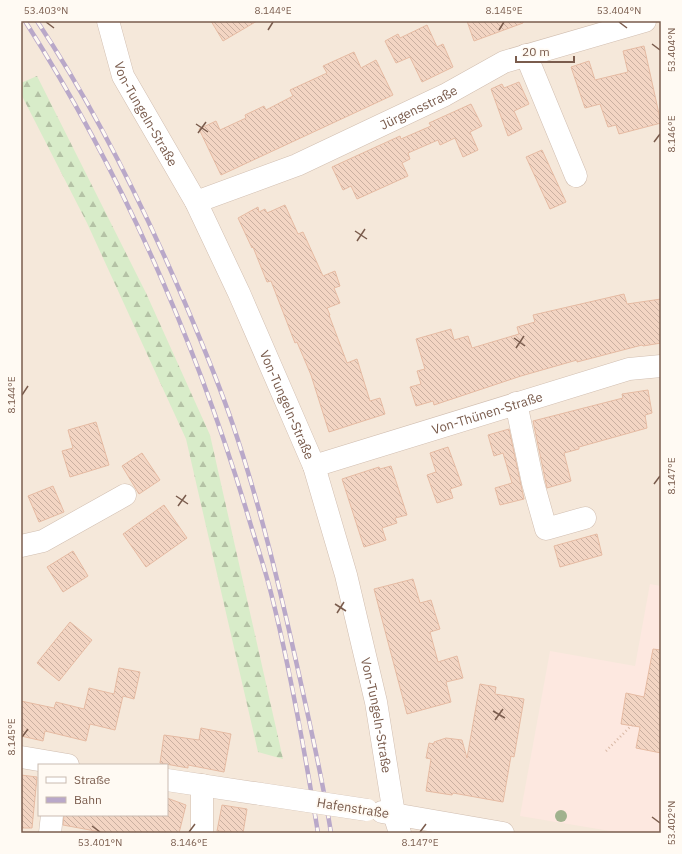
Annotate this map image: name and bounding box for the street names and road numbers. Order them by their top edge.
street label: Von-Tungeln-Straße [111,60,182,169]
street label: Jürgensstraße [377,81,460,133]
street label: Von-Tungeln-Straße [256,347,319,462]
street label: Von-Thünen-Straße [429,388,544,438]
street label: Von-Tungeln-Straße [357,656,396,774]
street label: Hafenstraße [316,794,390,822]

